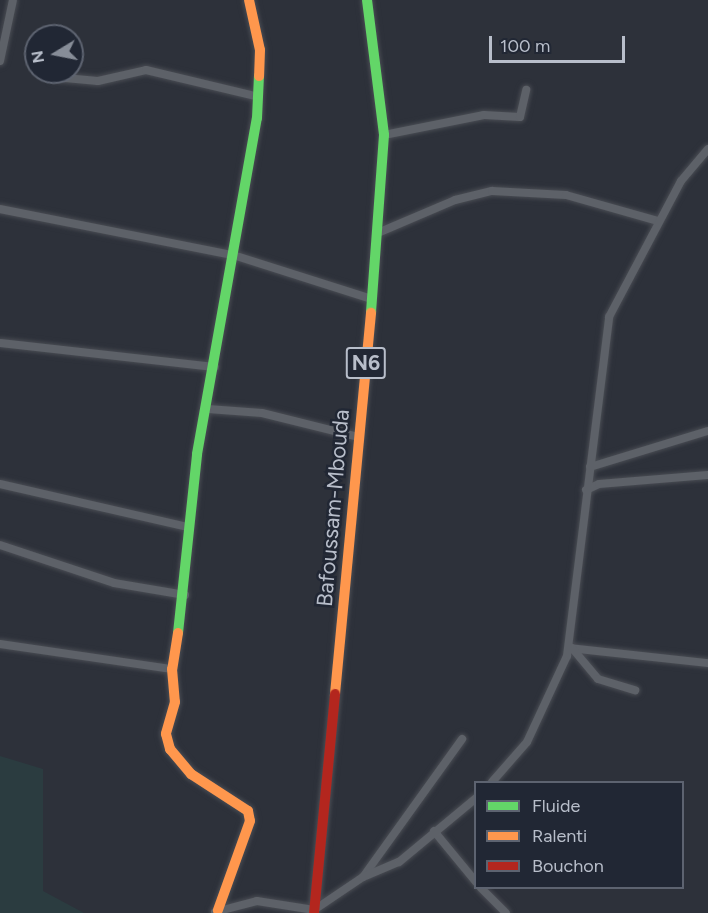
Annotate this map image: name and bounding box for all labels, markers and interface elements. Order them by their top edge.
north arrow [24,24,84,84]
scale bar [492,24,628,62]
text: 100 m [500,35,550,57]
text: N [27,49,48,65]
road number: N6 [345,345,387,381]
street label: Bafoussam-Mbouda [311,408,355,608]
legend [474,781,684,889]
text: Fluide [532,795,580,817]
text: Ralenti [532,825,587,847]
text: Bouchon [532,855,604,877]

